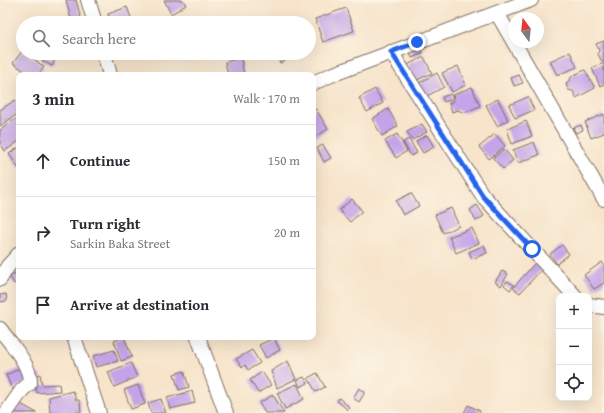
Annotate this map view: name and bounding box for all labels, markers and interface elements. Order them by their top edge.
north arrow [508,12,544,48]
search box [16,16,316,60]
icon: search [30,27,52,49]
text: Search here [62,28,136,49]
route end [408,33,426,51]
text: 3 min [32,86,74,111]
text: Walk · 170 m [233,89,300,108]
icon: ahead [32,150,54,172]
text: Continue [70,150,131,171]
text: 150 m [268,151,300,170]
text: Turn right [70,213,141,234]
icon: right [32,222,54,244]
text: 20 m [274,223,300,242]
text: Sarkin Baka Street [70,234,170,253]
route start [523,240,541,258]
map controls [556,293,592,401]
button: + [556,293,592,329]
icon: arrive [32,294,54,316]
text: Arrive at destination [70,294,209,315]
button: − [556,329,592,365]
button: locate [556,365,592,401]

